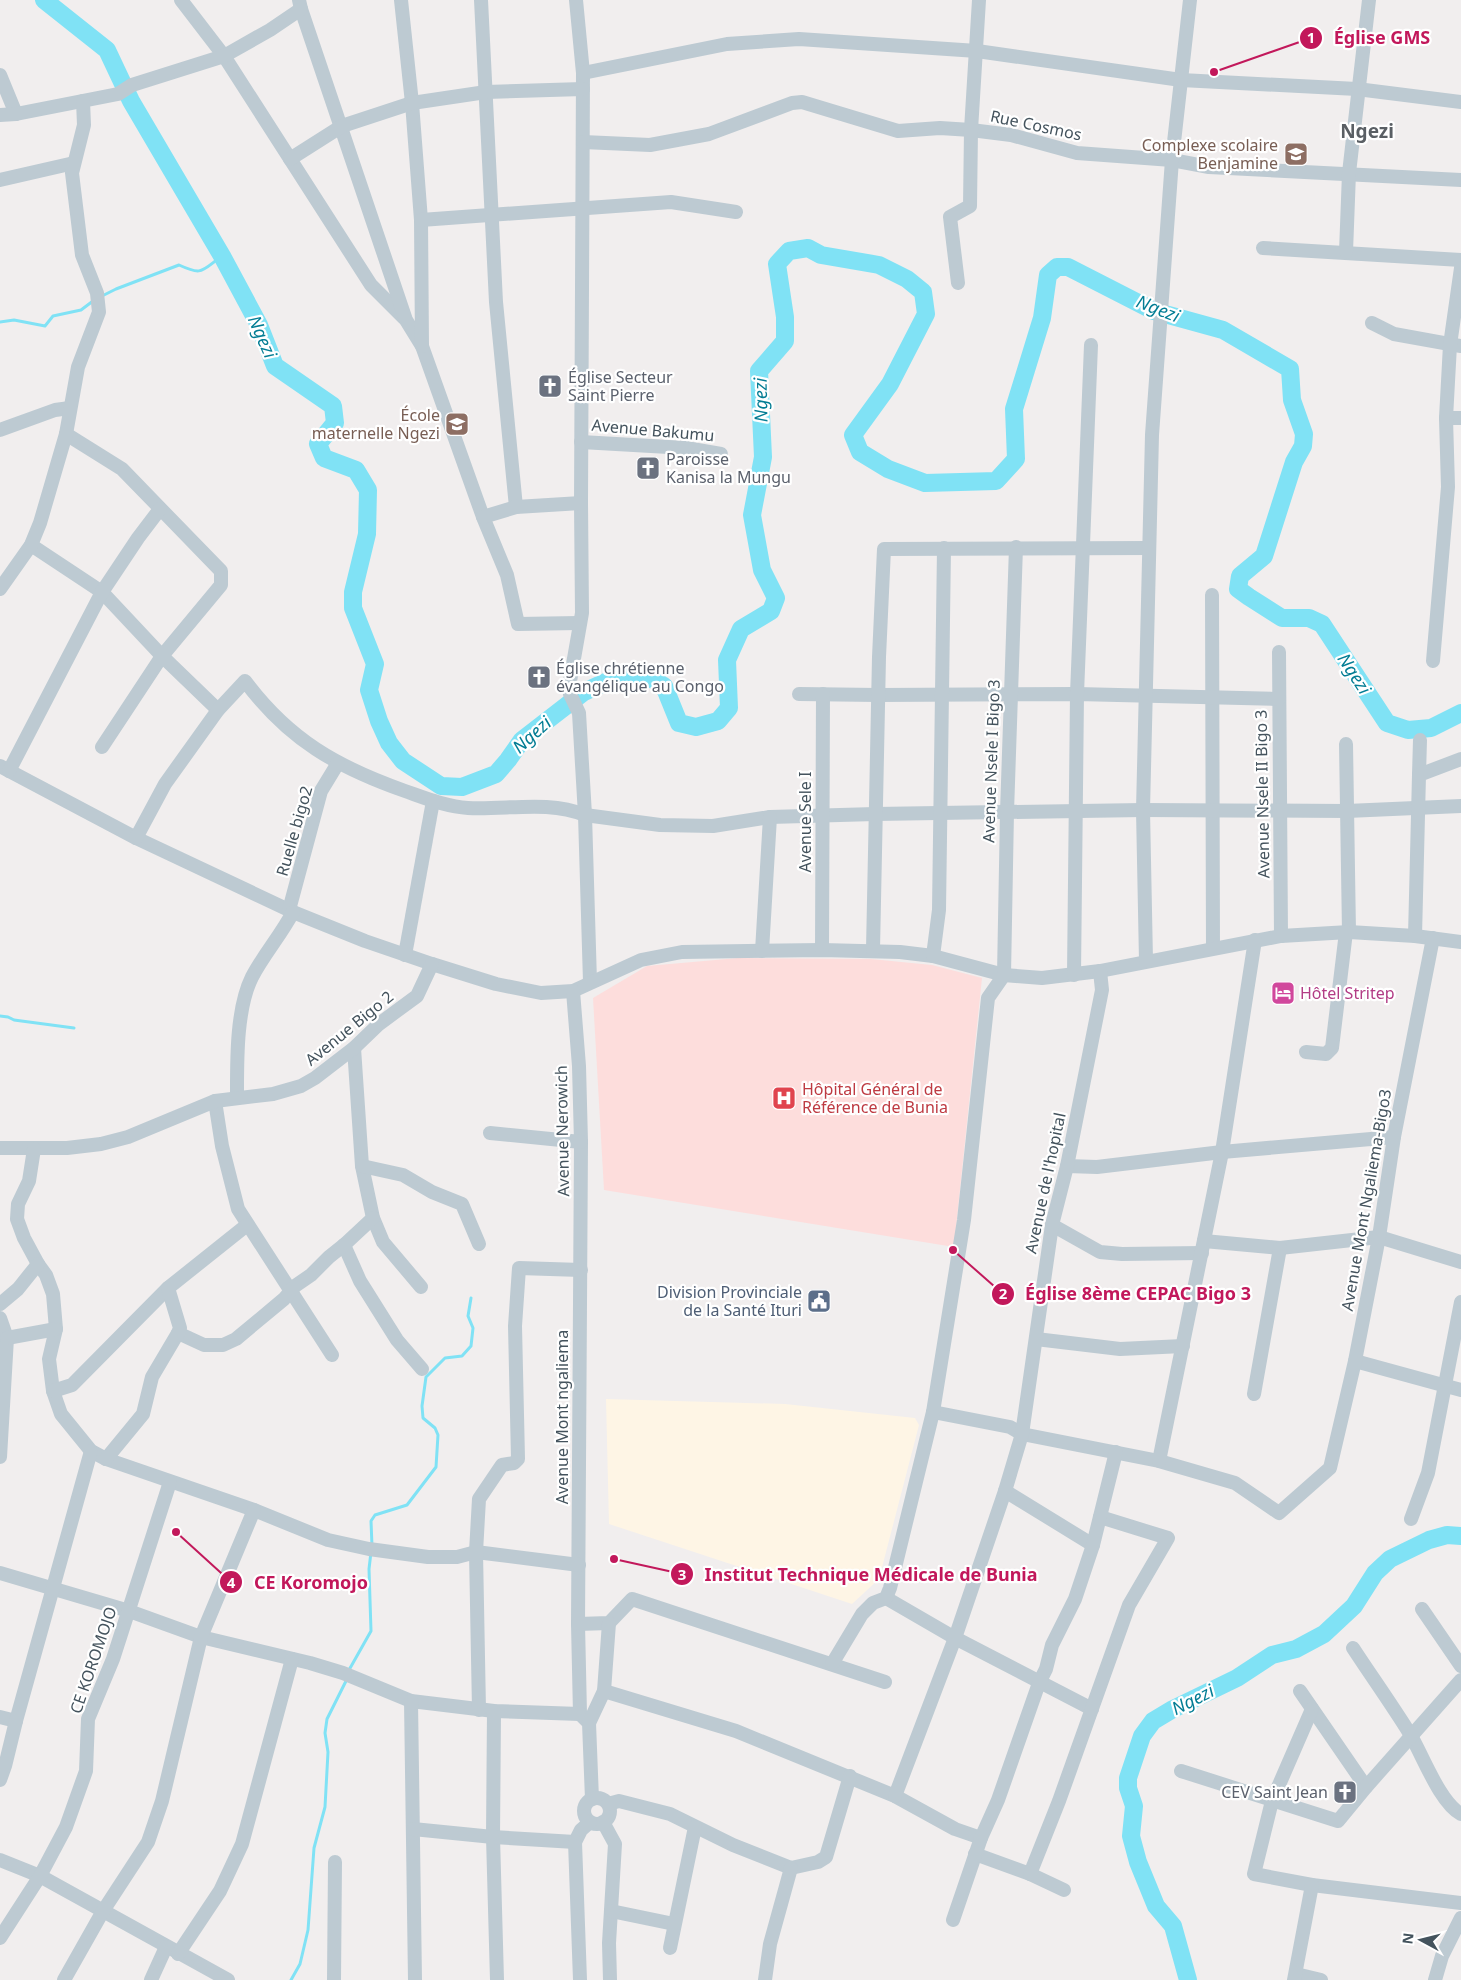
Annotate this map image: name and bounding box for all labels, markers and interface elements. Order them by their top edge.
callout: Église GMS [1298,21,1440,54]
text: Église GMS [1334,25,1430,49]
text: 1 [1307,27,1315,47]
street label: Rue Cosmos [988,105,1084,145]
district label: Ngezi [1340,118,1394,144]
place label: Complexe scolaire Benjamine [1142,134,1278,174]
school or university icon: Complexe scolaire Benjamine [1283,141,1309,167]
water label: Ngezi [1133,289,1184,327]
water label: Ngezi [243,311,283,362]
place label: Église Secteur Saint Pierre [568,366,673,406]
church icon: Église Secteur Saint Pierre [537,373,563,399]
water label: Ngezi [748,377,772,423]
place label: École maternelle Ngezi [312,404,440,444]
school or university icon: École maternelle Ngezi [444,411,470,437]
street label: Avenue Bakumu [591,414,715,446]
place label: Paroisse Kanisa la Mungu [666,448,791,488]
church icon: Paroisse Kanisa la Mungu [635,455,661,481]
water label: Ngezi [1333,648,1377,699]
place label: Église chrétienne évangélique au Congo [556,657,724,697]
church icon: Église chrétienne évangélique au Congo [526,664,552,690]
street label: Avenue Nsele I Bigo 3 [977,679,1005,843]
street label: Avenue Nsele II Bigo 3 [1250,709,1274,879]
water label: Ngezi [507,710,556,758]
street label: Avenue Sele I [794,772,816,872]
street label: Ruelle bigo2 [271,783,317,879]
hotel icon: Hôtel Stritep [1270,980,1296,1006]
place label: Hôtel Stritep [1300,982,1395,1004]
street label: Avenue Bigo 2 [300,986,398,1070]
street label: Avenue Nerowich [550,1065,574,1197]
place label: Hôpital Général de Référence de Bunia [802,1078,948,1118]
hospital icon: Hôpital Général de Référence de Bunia [771,1085,797,1111]
street label: Avenue Mont Ngaliema-Bigo3 [1336,1087,1396,1313]
street label: Avenue de l'hopital [1019,1111,1071,1255]
callout: Église 8ème CEPAC Bigo 3 [991,1277,1261,1310]
place label: Division Provinciale de la Santé Ituri [657,1281,802,1321]
text: Église 8ème CEPAC Bigo 3 [1025,1281,1251,1305]
text: 2 [999,1283,1008,1303]
public building icon: Division Provinciale de la Santé Ituri [806,1288,832,1314]
street label: Avenue Mont ngaliema [551,1330,573,1504]
callout: Institut Technique Médicale de Bunia [669,1558,1047,1591]
text: Institut Technique Médicale de Bunia [704,1562,1038,1586]
text: 3 [678,1564,686,1584]
callout: CE Koromojo [219,1566,378,1599]
text: CE Koromojo [254,1570,368,1594]
text: 4 [227,1572,236,1592]
street label: CE KOROMOJO [64,1604,122,1716]
water label: Ngezi [1167,1678,1218,1720]
church icon: CEV Saint Jean [1332,1779,1358,1805]
place label: CEV Saint Jean [1221,1781,1328,1803]
north arrow [1396,1915,1446,1965]
text: N [1397,1932,1418,1945]

